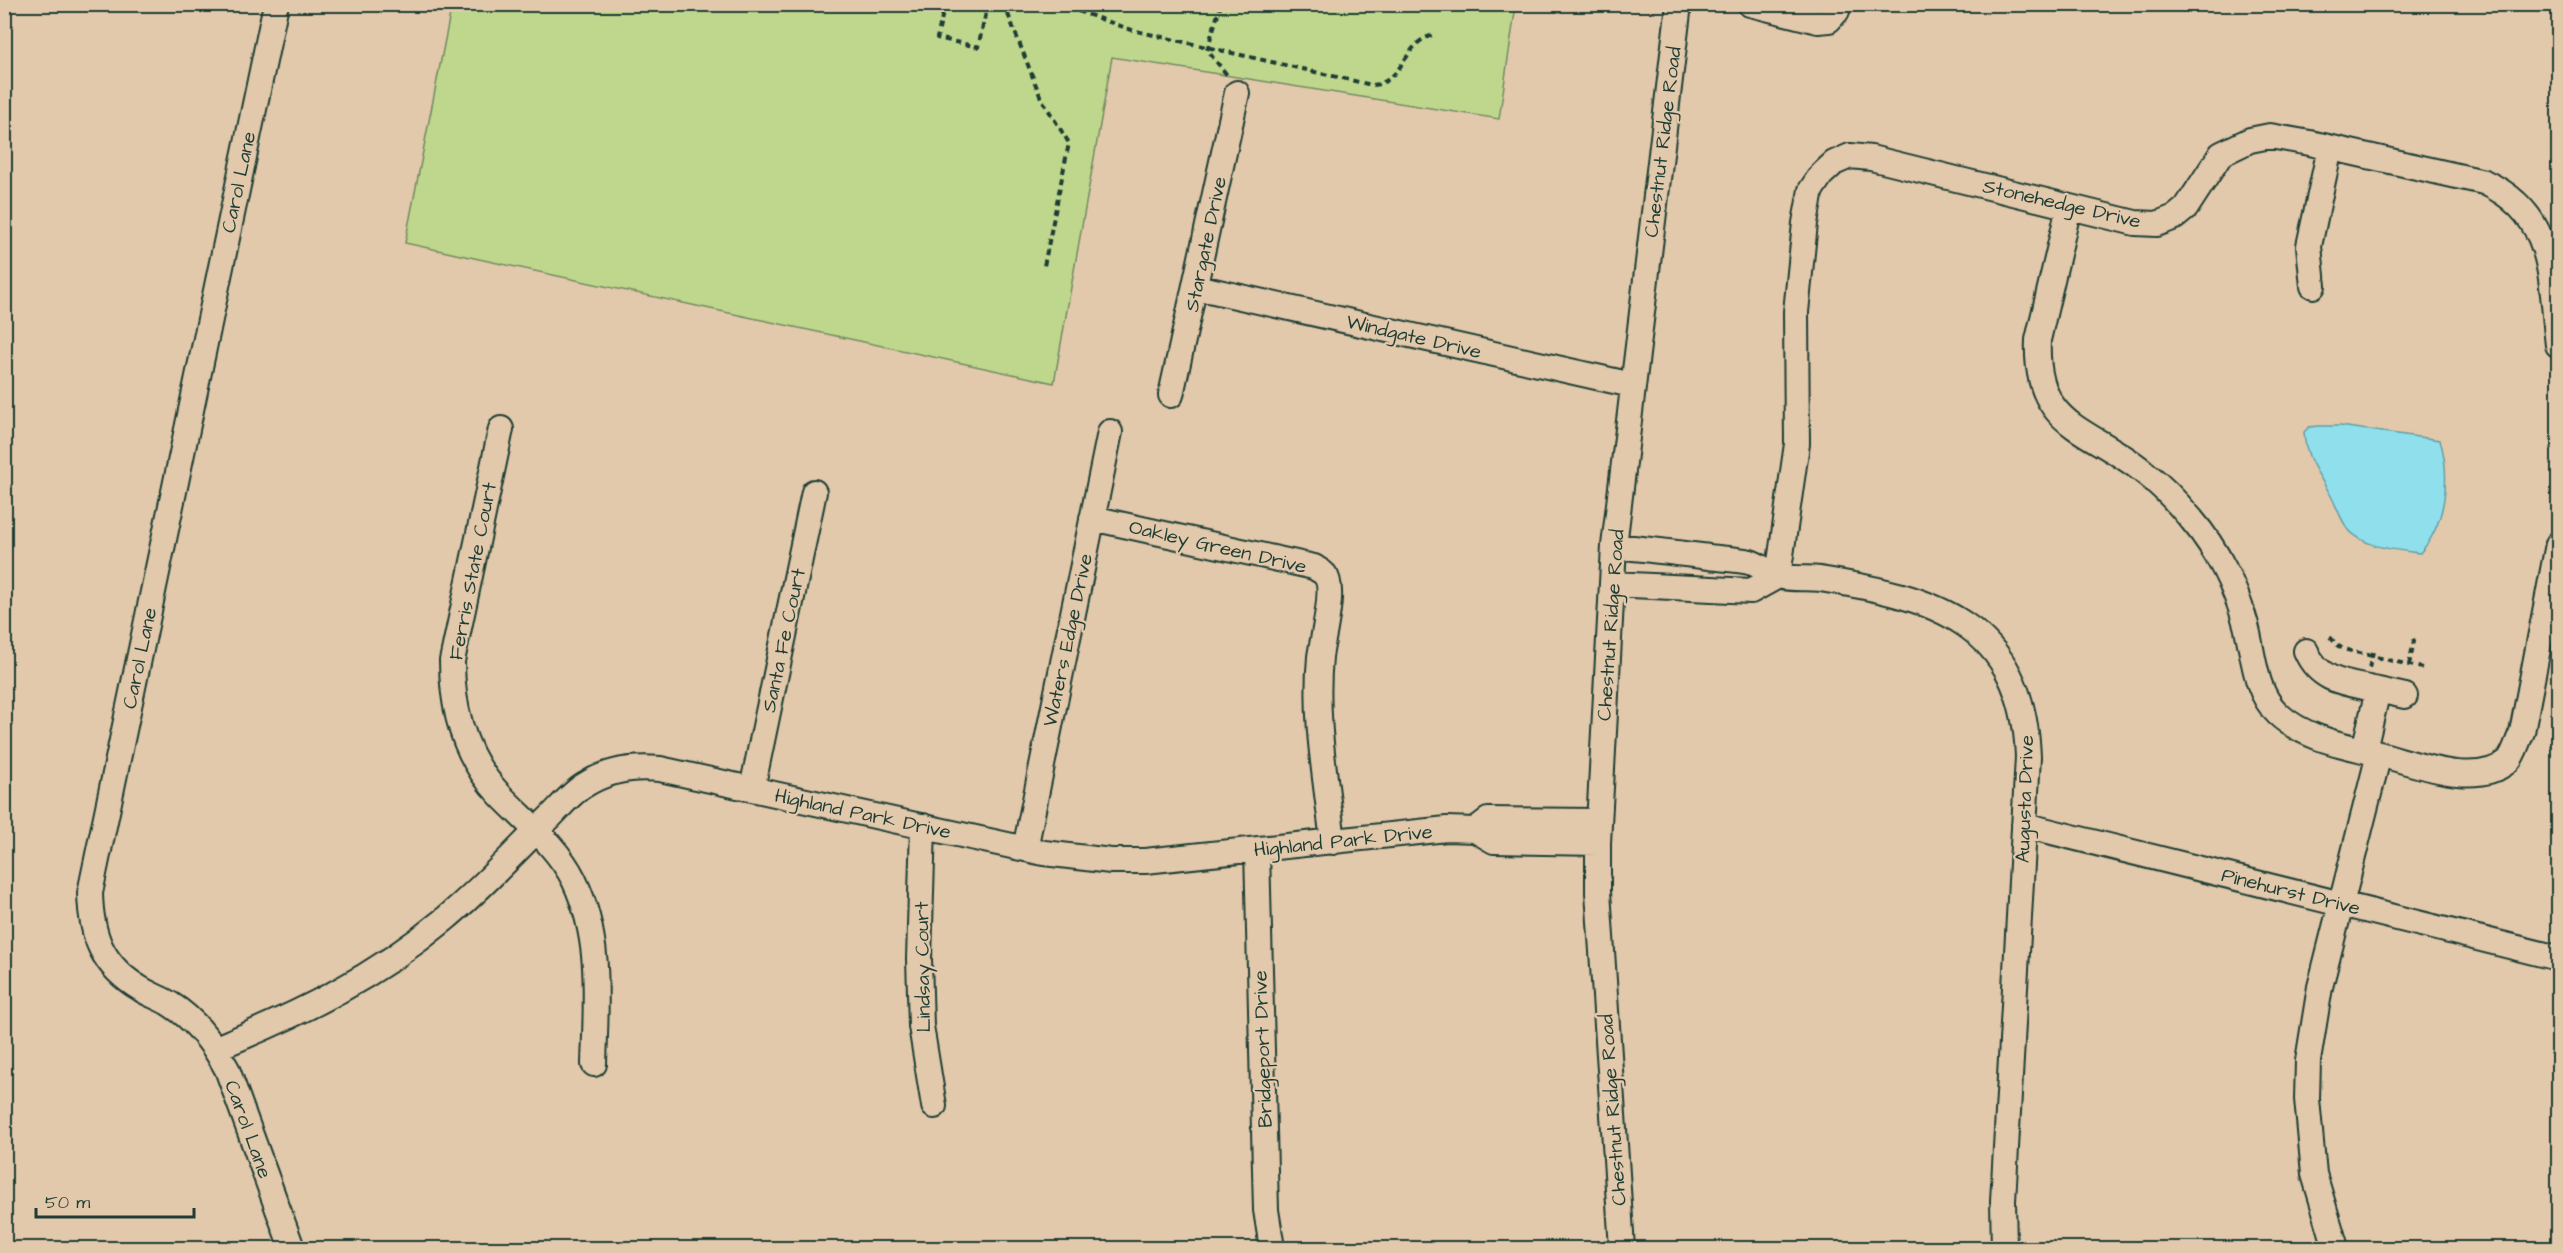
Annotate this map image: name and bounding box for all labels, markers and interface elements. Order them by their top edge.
street label: Chestnut Ridge Road [1637,45,1690,239]
street label: Carol Lane [215,129,263,235]
street label: Stonehedge Drive [1980,172,2144,237]
street label: Stargate Drive [1178,174,1235,315]
street label: Windgate Drive [1343,308,1484,367]
street label: Ferris State Court [442,480,504,662]
street label: Oakley Green Drive [1126,513,1310,582]
street label: Chestnut Ridge Road [1590,528,1633,722]
street label: Waters Edge Drive [1036,551,1101,730]
street label: Santa Fe Court [755,566,813,715]
street label: Carol Lane [116,605,164,711]
street label: Augusta Drive [2009,734,2042,864]
street label: Highland Park Drive [772,782,954,847]
street label: Highland Park Drive [1252,818,1434,865]
street label: Pinehurst Drive [2218,861,2363,923]
street label: Lindsay Court [908,901,939,1033]
street label: Bridgeport Drive [1246,970,1281,1128]
street label: Chestnut Ridge Road [1592,1013,1635,1207]
street label: Carol Lane [217,1076,279,1183]
scale bar [36,1181,194,1219]
text: 50 m [45,1190,90,1215]

